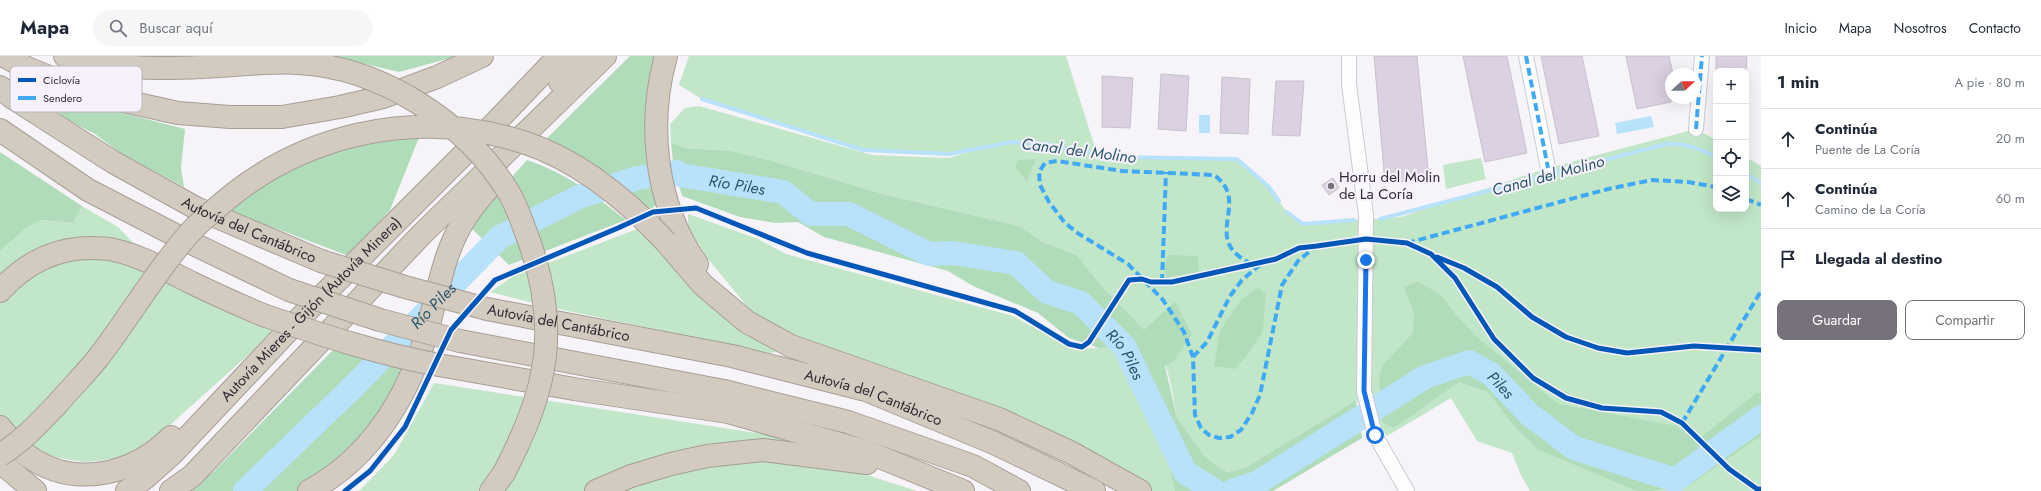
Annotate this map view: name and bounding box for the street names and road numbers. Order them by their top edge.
street label: Autovía del Cantábrico [177,191,320,269]
street label: Autovía Mieres - Gijón (Autovía Minera) [216,212,406,407]
street label: Autovía del Cantábrico [485,298,632,347]
street label: Autovía del Cantábrico [802,364,946,431]

